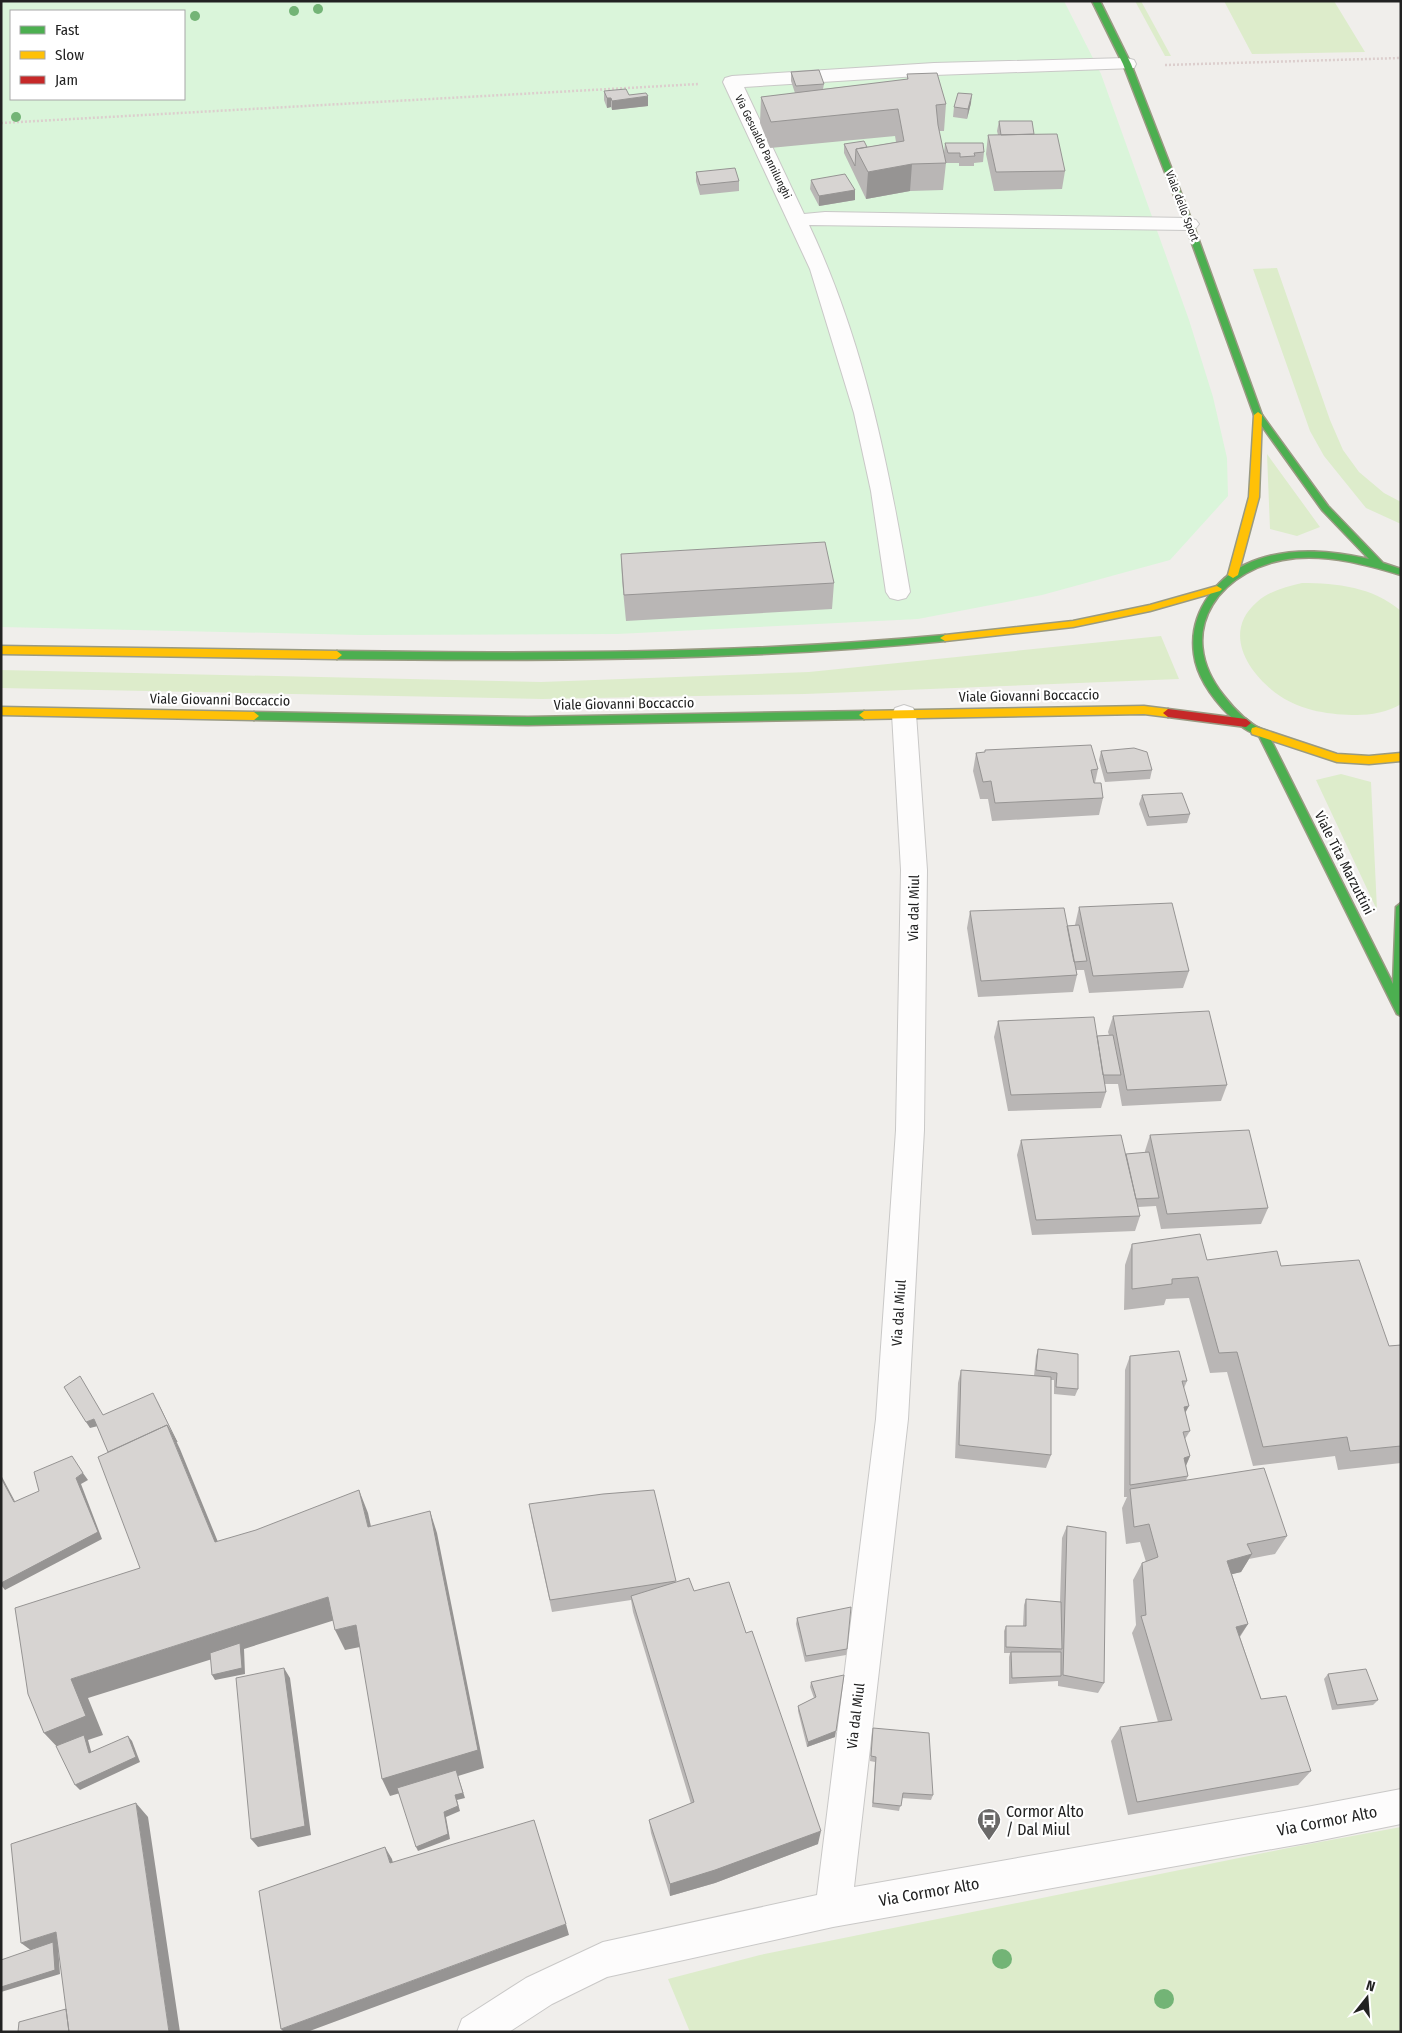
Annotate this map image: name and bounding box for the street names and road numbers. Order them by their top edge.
street label: Via Gesualdo Pannilunghi [732,93,794,201]
street label: Viale dello Sport [1163,169,1202,243]
street label: Viale Giovanni Boccaccio [959,686,1099,706]
street label: Viale Giovanni Boccaccio [150,690,290,710]
street label: Viale Giovanni Boccaccio [554,694,694,714]
street label: Viale Tita Marzuttini [1311,808,1377,918]
street label: Via dal Miul [905,874,923,941]
street label: Via dal Miul [888,1279,910,1347]
street label: Via dal Miul [844,1682,869,1750]
street label: Via Cormor Alto [1275,1802,1379,1840]
street label: Via Cormor Alto [877,1874,981,1910]

